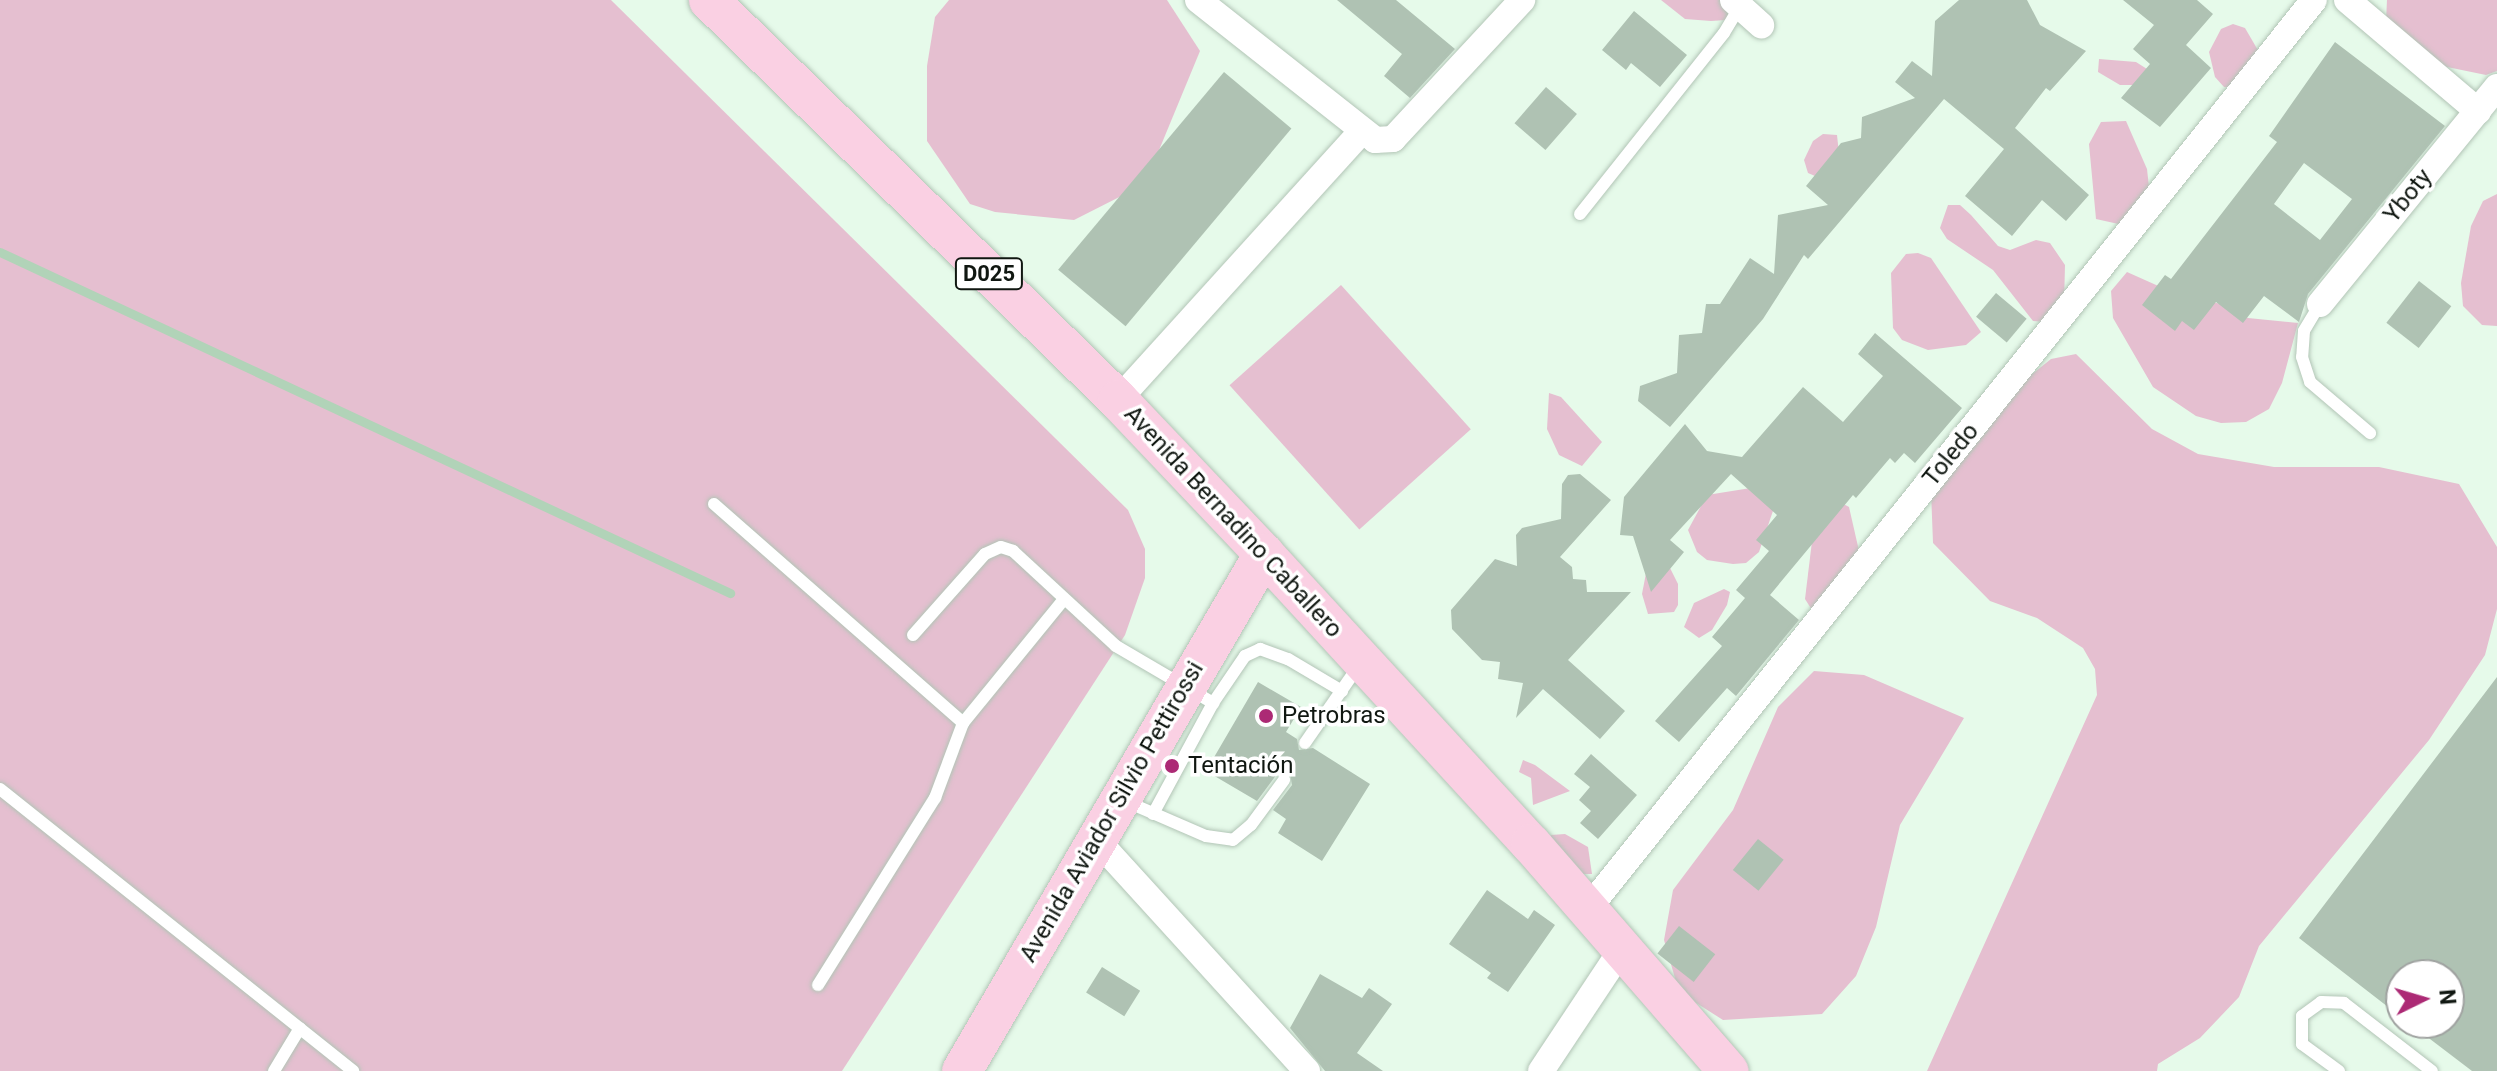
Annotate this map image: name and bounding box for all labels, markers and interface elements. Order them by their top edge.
street label: Yboty [2378,163,2438,229]
road number: D025 [953,256,1025,292]
street label: Avenida Bernadino Caballero [1118,400,1348,644]
street label: Toledo [1917,418,1985,492]
street label: Avenida Aviador Silvio Pettirossi [1014,657,1210,967]
place label: Petrobras [1282,702,1386,730]
marker: Petrobras [1257,707,1275,725]
place label: Tentación [1188,752,1293,780]
marker: Tentación [1163,757,1181,775]
north arrow [2385,959,2465,1039]
text: N [2434,988,2461,1006]

